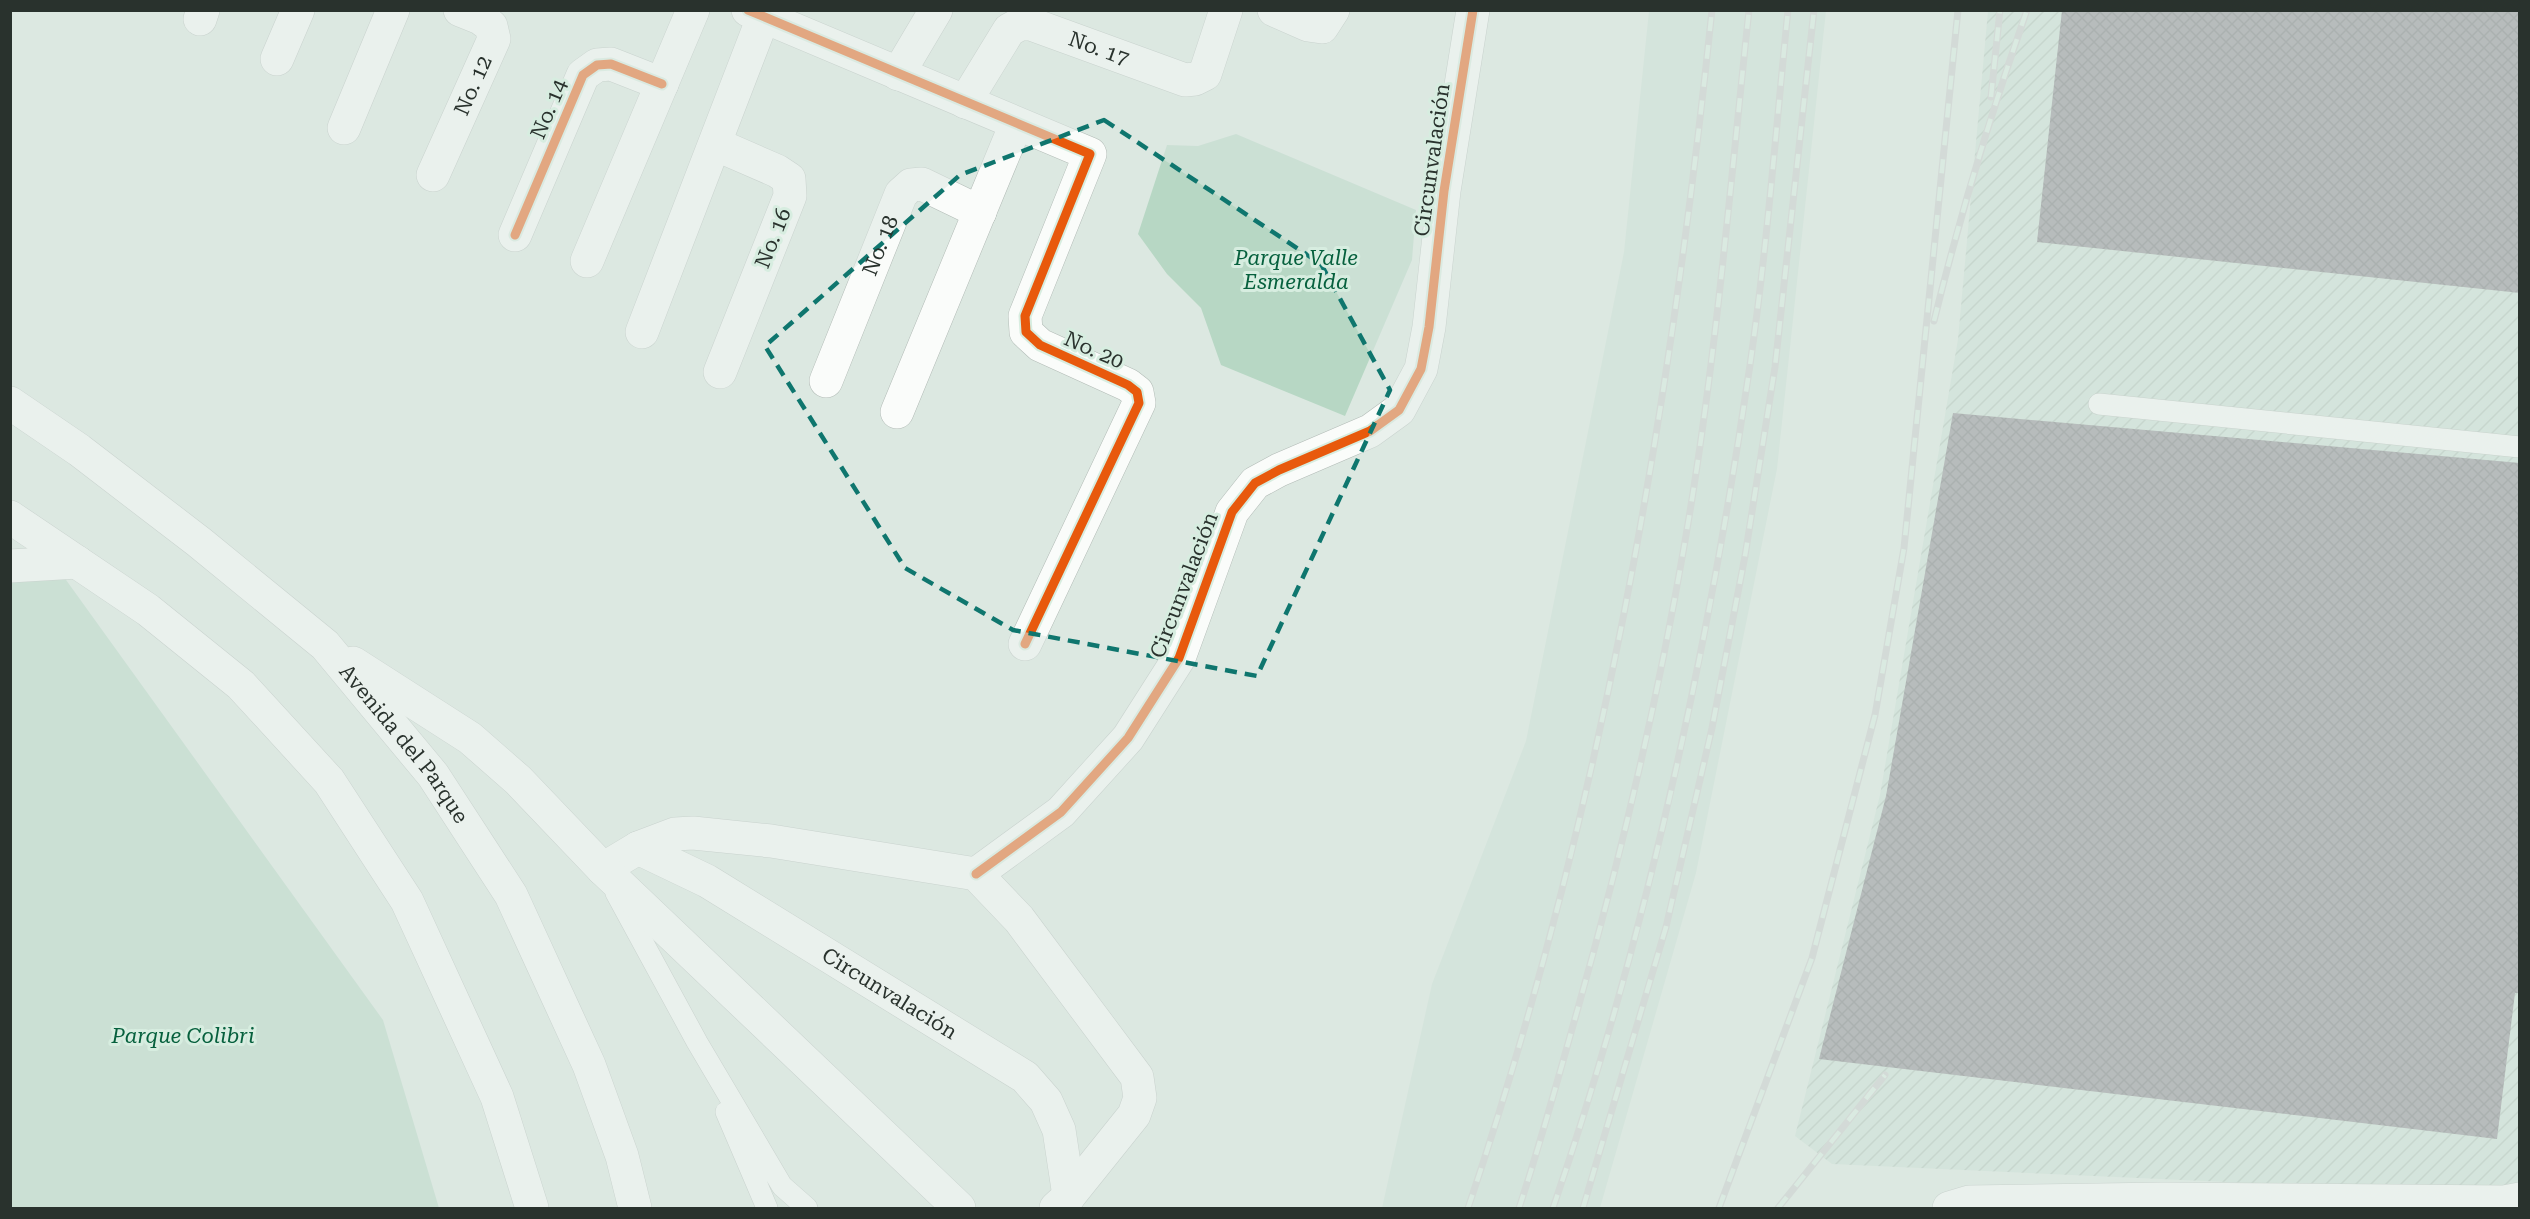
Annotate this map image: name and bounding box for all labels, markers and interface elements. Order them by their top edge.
street label: No. 17 [1065,27,1133,71]
street label: No. 12 [449,52,497,119]
street label: No. 14 [526,75,572,143]
street label: Circunvalación [1409,82,1455,238]
street label: No. 16 [750,204,796,272]
street label: No. 18 [858,212,903,279]
park label: Parque Valle Esmeralda [1233,246,1358,294]
street label: No. 20 [1060,326,1128,374]
street label: Circunvalación [1145,508,1223,661]
street label: Avenida del Parque [334,660,473,828]
street label: Circunvalación [818,943,962,1044]
park label: Parque Colibri [110,1024,255,1048]

